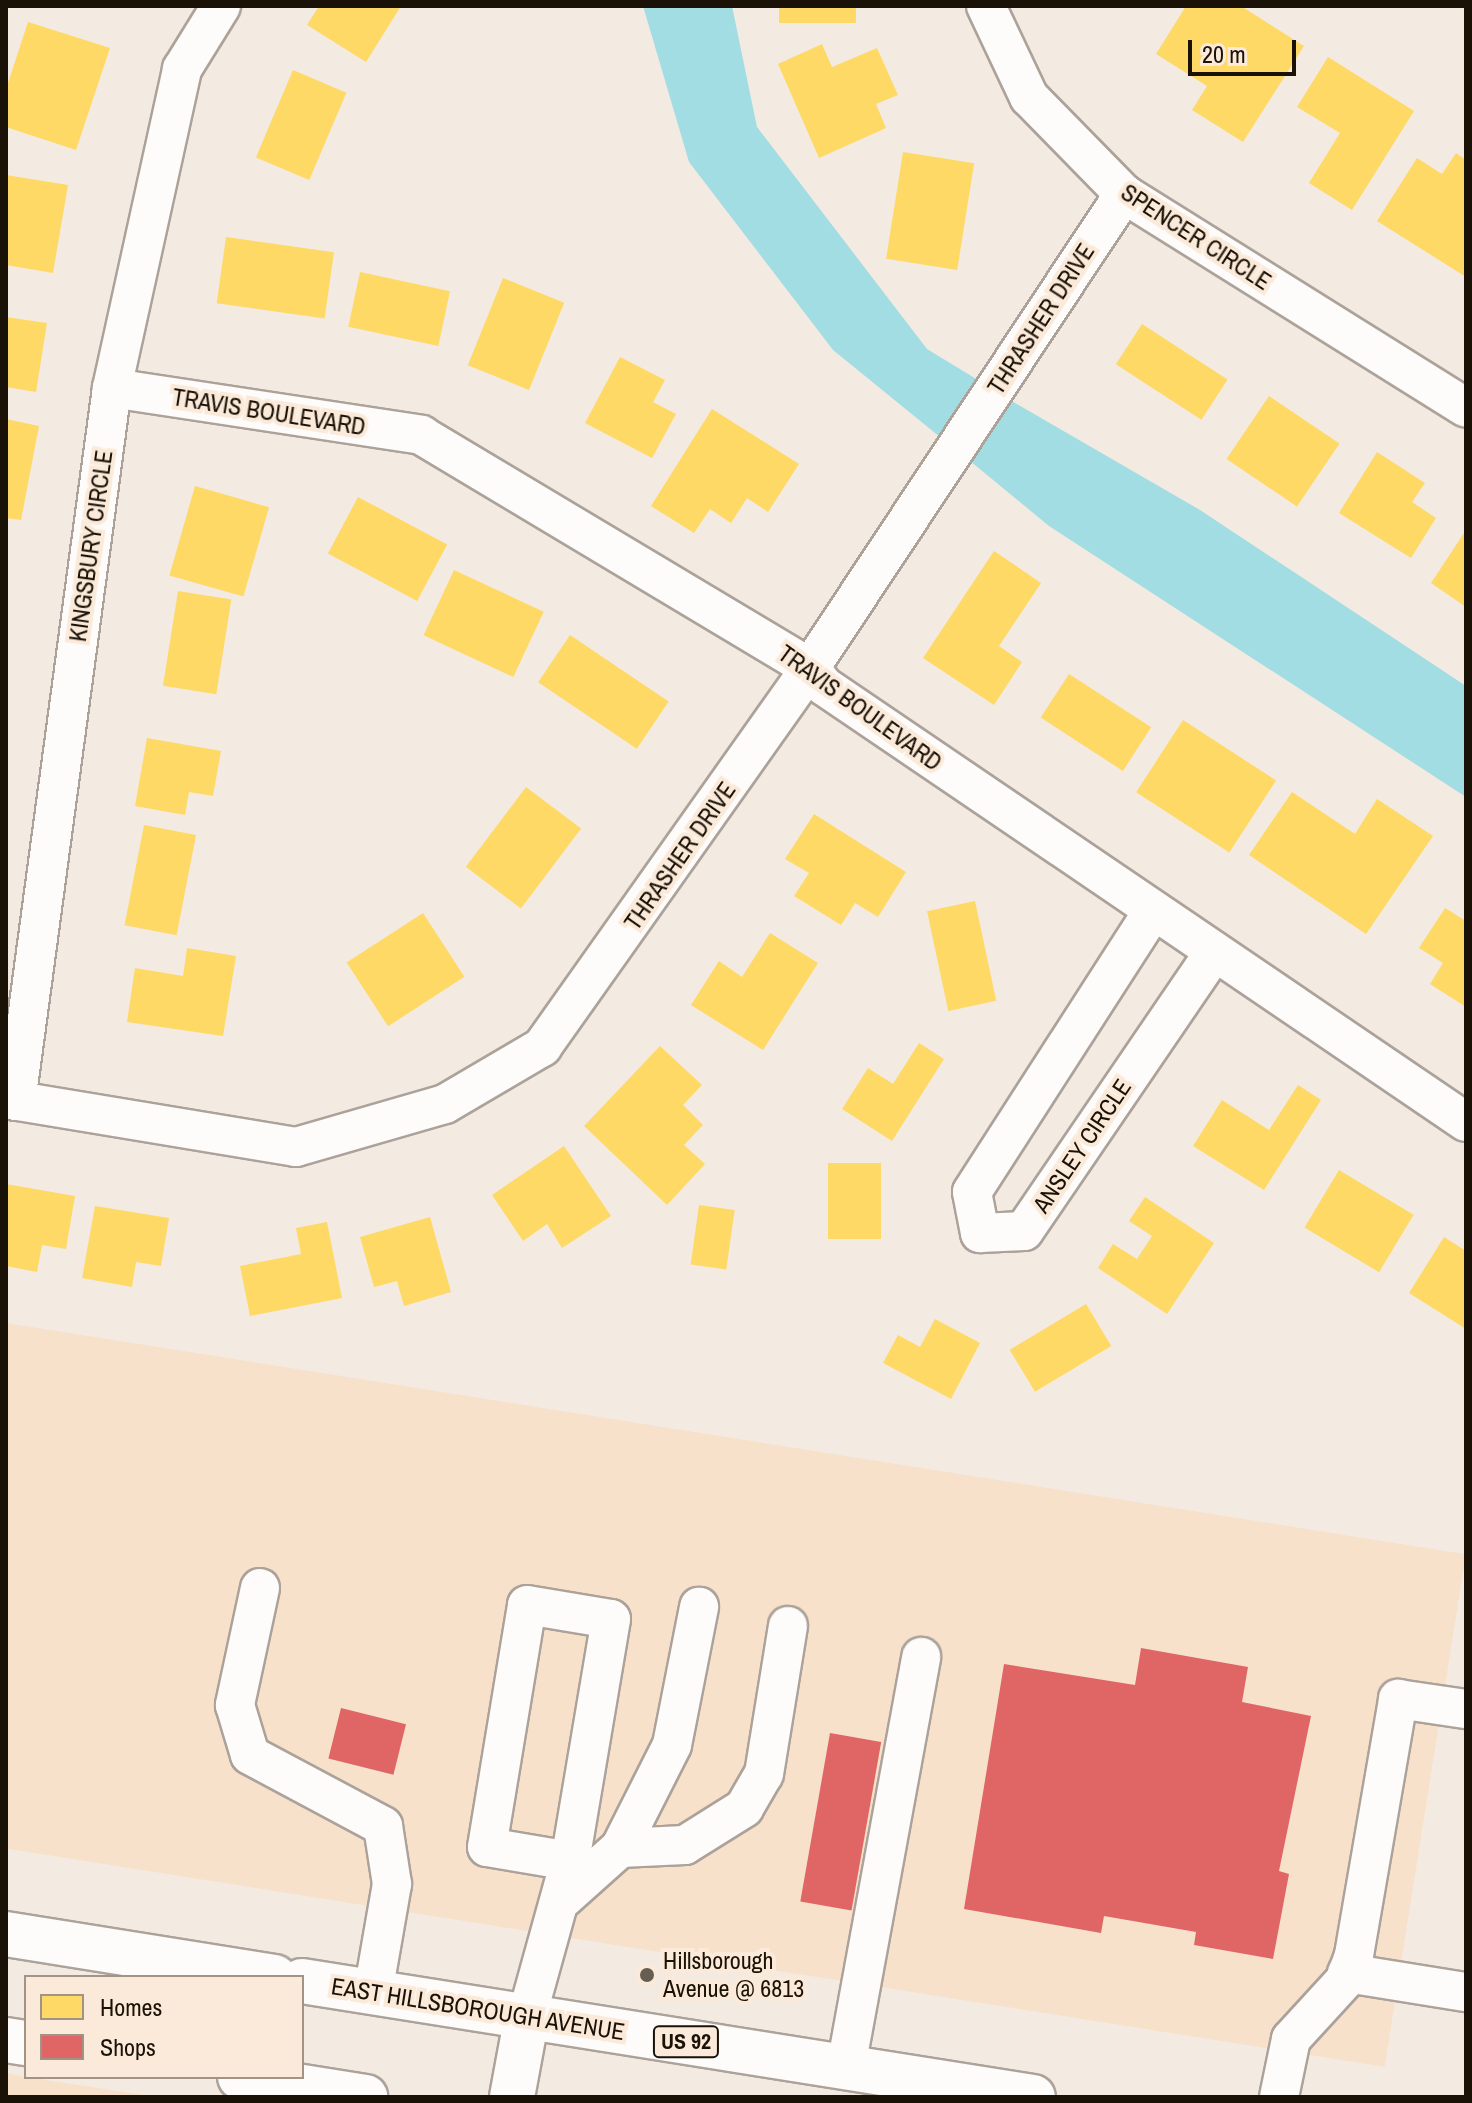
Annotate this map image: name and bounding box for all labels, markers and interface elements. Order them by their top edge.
scale bar [1192,24,1300,74]
text: 20 m [1202,38,1246,70]
street label: SPENCER CIRCLE [1116,178,1276,296]
street label: THRASHER DRIVE [982,238,1100,400]
street label: TRAVIS BOULEVARD [170,383,368,441]
street label: KINGSBURY CIRCLE [63,448,119,644]
street label: TRAVIS BOULEVARD [773,639,947,777]
street label: THRASHER DRIVE [618,777,742,935]
street label: ANSLEY CIRCLE [1027,1074,1137,1218]
place label: Hillsborough Avenue @ 6813 [663,1947,804,2003]
marker: Hillsborough Avenue @ 6813 [638,1966,656,1984]
street label: EAST HILLSBOROUGH AVENUE [328,1971,628,2047]
legend [24,1975,304,2079]
text: Homes [100,1991,162,2023]
road number: US 92 [652,2024,720,2060]
text: Shops [100,2031,156,2063]

